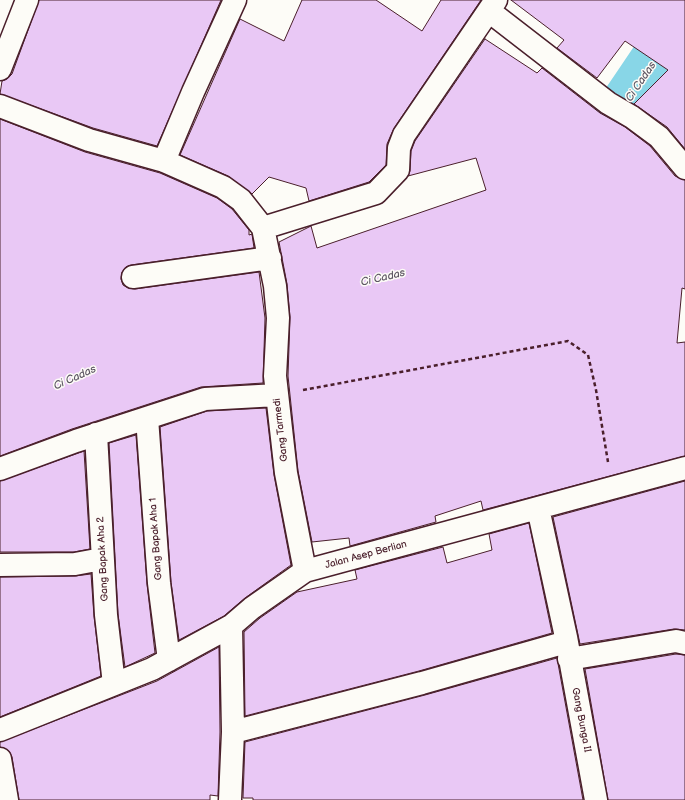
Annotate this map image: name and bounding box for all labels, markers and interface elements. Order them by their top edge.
water label: Ci Cadas [623,60,659,104]
water label: Ci Cadas [359,266,407,290]
water label: Ci Cadas [52,363,98,393]
street label: Gang Tarmedi [271,398,291,462]
street label: Gang Bapak Aha 1 [147,497,165,581]
street label: Gang Bapak Aha 2 [95,516,111,602]
street label: Jalan Asep Berlian [324,538,408,572]
street label: Gang Bunga II [569,687,593,753]

